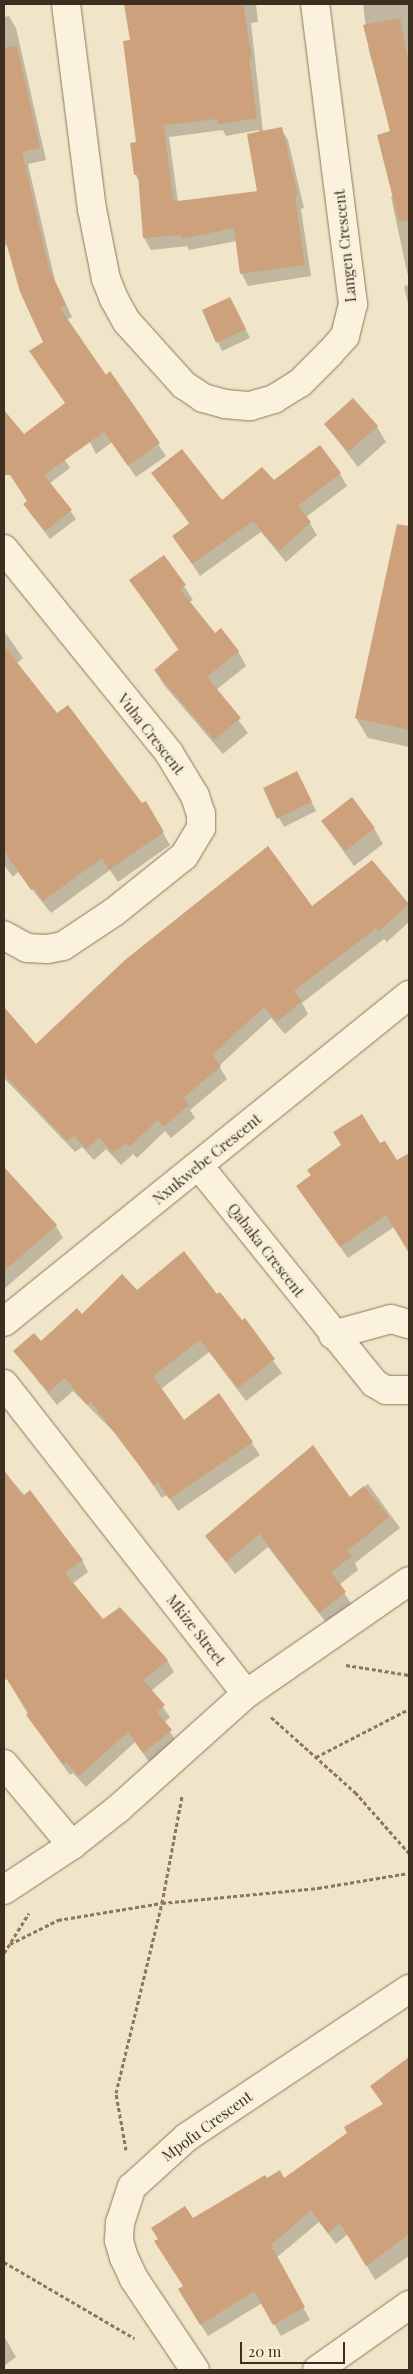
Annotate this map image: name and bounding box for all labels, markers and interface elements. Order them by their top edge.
street label: Langen Crescent [330,189,360,303]
street label: Vuba Crescent [114,690,188,778]
street label: Nxukwebe Crescent [149,1110,265,1208]
street label: Qabaka Crescent [224,1200,308,1300]
street label: Mkize Street [163,1591,229,1669]
street label: Mpofu Crescent [158,2087,256,2165]
scale bar [243,2332,348,2364]
text: 20 m [248,2341,281,2361]

